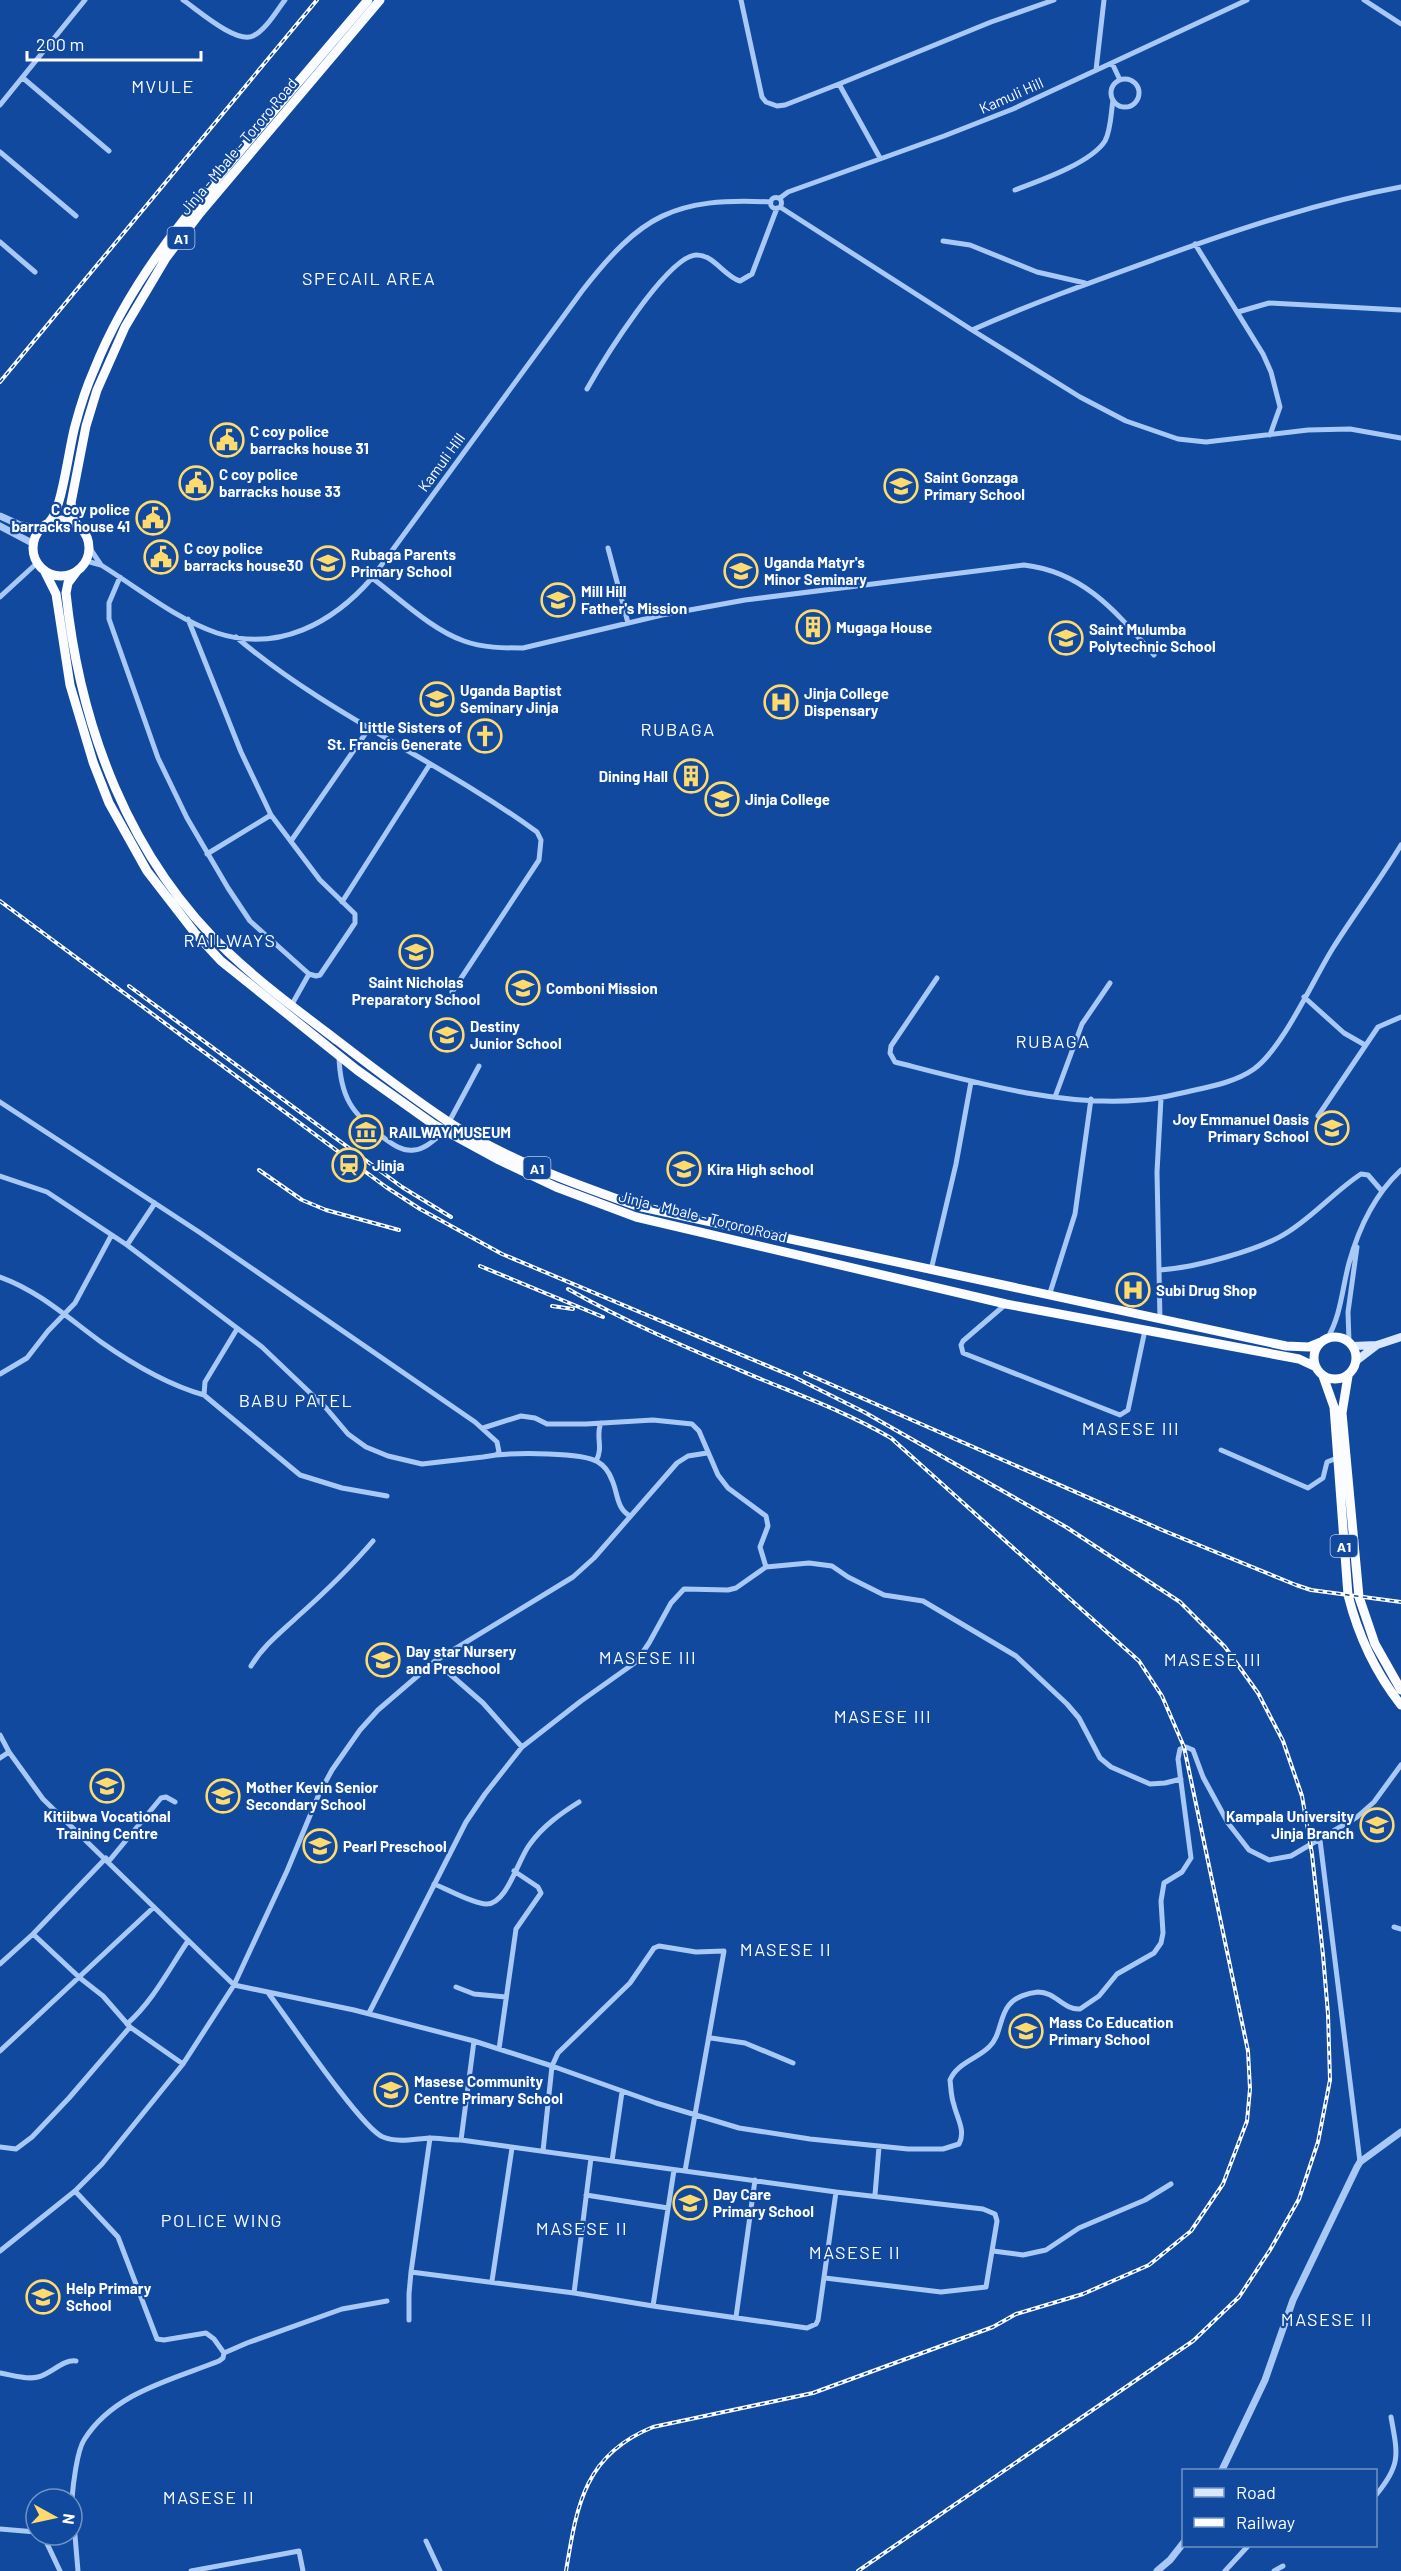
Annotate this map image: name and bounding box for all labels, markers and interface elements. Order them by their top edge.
scale bar [27,24,201,62]
text: 200 m [36,33,84,55]
street label: Kamuli Hill [976,73,1046,117]
street label: Jinja - Mbale - Tororo Road [176,74,300,218]
district label: MVULE [131,75,195,97]
road number: A1 [168,227,195,249]
district label: SPECAIL AREA [302,267,436,289]
public building icon: C coy police barracks house 31 [209,422,245,458]
place label: C coy police barracks house 31 [250,422,369,457]
street label: Kamuli Hill [414,429,468,495]
public building icon: C coy police barracks house 33 [178,465,214,501]
place label: C coy police barracks house 33 [219,465,341,500]
school or university icon: Saint Gonzaga Primary School [883,468,919,504]
place label: Saint Gonzaga Primary School [924,468,1025,503]
place label: C coy police barracks house 41 [11,500,130,535]
public building icon: C coy police barracks house 41 [135,500,171,536]
public building icon: C coy police barracks house30 [143,539,179,575]
place label: C coy police barracks house30 [184,539,303,574]
school or university icon: Rubaga Parents Primary School [310,545,346,581]
place label: Rubaga Parents Primary School [351,545,456,580]
school or university icon: Uganda Matyr's Minor Seminary [723,553,759,589]
place label: Uganda Matyr's Minor Seminary [764,553,867,588]
school or university icon: Mill Hill Father's Mission [540,582,576,618]
place label: Mill Hill Father's Mission [581,582,687,617]
building icon: Mugaga House [795,609,831,645]
place label: Mugaga House [836,618,932,636]
school or university icon: Saint Mulumba Polytechnic School [1048,620,1084,656]
place label: Saint Mulumba Polytechnic School [1089,620,1216,655]
school or university icon: Uganda Baptist Seminary Jinja [419,681,455,717]
place label: Uganda Baptist Seminary Jinja [460,681,562,716]
hospital icon: Jinja College Dispensary [763,684,799,720]
place label: Jinja College Dispensary [804,684,889,719]
place label: Little Sisters of St. Francis Generate [327,718,462,753]
church icon: Little Sisters of St. Francis Generate [467,718,503,754]
district label: RUBAGA [640,718,716,740]
building icon: Dining Hall [673,758,709,794]
place label: Dining Hall [599,767,668,785]
school or university icon: Jinja College [704,781,740,817]
place label: Jinja College [745,790,830,808]
district label: RAILWAYS [183,929,277,951]
school or university icon: Saint Nicholas Preparatory School [398,934,434,970]
school or university icon: Comboni Mission [505,970,541,1006]
place label: Saint Nicholas Preparatory School [352,973,480,1008]
place label: Comboni Mission [546,979,658,997]
school or university icon: Destiny Junior School [429,1017,465,1053]
place label: Destiny Junior School [470,1017,562,1052]
district label: RUBAGA [1015,1030,1091,1052]
place label: Joy Emmanuel Oasis Primary School [1173,1110,1309,1145]
school or university icon: Joy Emmanuel Oasis Primary School [1314,1110,1350,1146]
museum icon: RAILWAY MUSEUM [348,1114,384,1150]
place label: RAILWAY MUSEUM [389,1123,511,1141]
station icon: Jinja [331,1147,367,1183]
school or university icon: Kira High school [666,1151,702,1187]
place label: Jinja [372,1156,405,1174]
road number: A1 [524,1157,550,1179]
place label: Kira High school [707,1160,814,1178]
street label: Jinja - Mbale - Tororo Road [617,1186,789,1246]
hospital icon: Subi Drug Shop [1115,1272,1151,1308]
place label: Subi Drug Shop [1156,1281,1257,1299]
district label: BABU PATEL [239,1389,353,1411]
district label: MASESE III [1082,1417,1180,1439]
road number: A1 [1330,1535,1358,1557]
school or university icon: Day star Nursery and Preschool [365,1642,401,1678]
place label: Day star Nursery and Preschool [406,1642,517,1677]
district label: MASESE III [599,1646,697,1668]
district label: MASESE III [1164,1648,1262,1670]
district label: MASESE III [834,1705,932,1727]
school or university icon: Kitiibwa Vocational Training Centre [89,1768,125,1804]
school or university icon: Mother Kevin Senior Secondary School [205,1778,241,1814]
place label: Mother Kevin Senior Secondary School [246,1778,379,1813]
place label: Kitiibwa Vocational Training Centre [43,1807,171,1842]
place label: Kampala University Jinja Branch [1226,1807,1354,1842]
school or university icon: Kampala University Jinja Branch [1359,1807,1395,1843]
school or university icon: Pearl Preschool [302,1828,338,1864]
place label: Pearl Preschool [343,1837,447,1855]
district label: MASESE II [740,1938,832,1960]
school or university icon: Mass Co Education Primary School [1008,2013,1044,2049]
place label: Mass Co Education Primary School [1049,2013,1173,2048]
school or university icon: Masese Community Centre Primary School [373,2072,409,2108]
place label: Masese Community Centre Primary School [414,2072,563,2107]
school or university icon: Day Care Primary School [672,2185,708,2221]
place label: Day Care Primary School [713,2185,814,2220]
district label: POLICE WING [161,2209,283,2231]
district label: MASESE II [536,2217,628,2239]
district label: MASESE II [809,2241,901,2263]
school or university icon: Help Primary School [25,2279,61,2315]
place label: Help Primary School [66,2279,152,2314]
district label: MASESE II [1281,2308,1373,2330]
legend [1182,2469,1377,2547]
text: Road [1236,2481,1276,2503]
district label: MASESE II [163,2486,255,2508]
north arrow [24,2487,84,2547]
text: Railway [1236,2511,1295,2533]
text: N [59,2513,79,2526]

